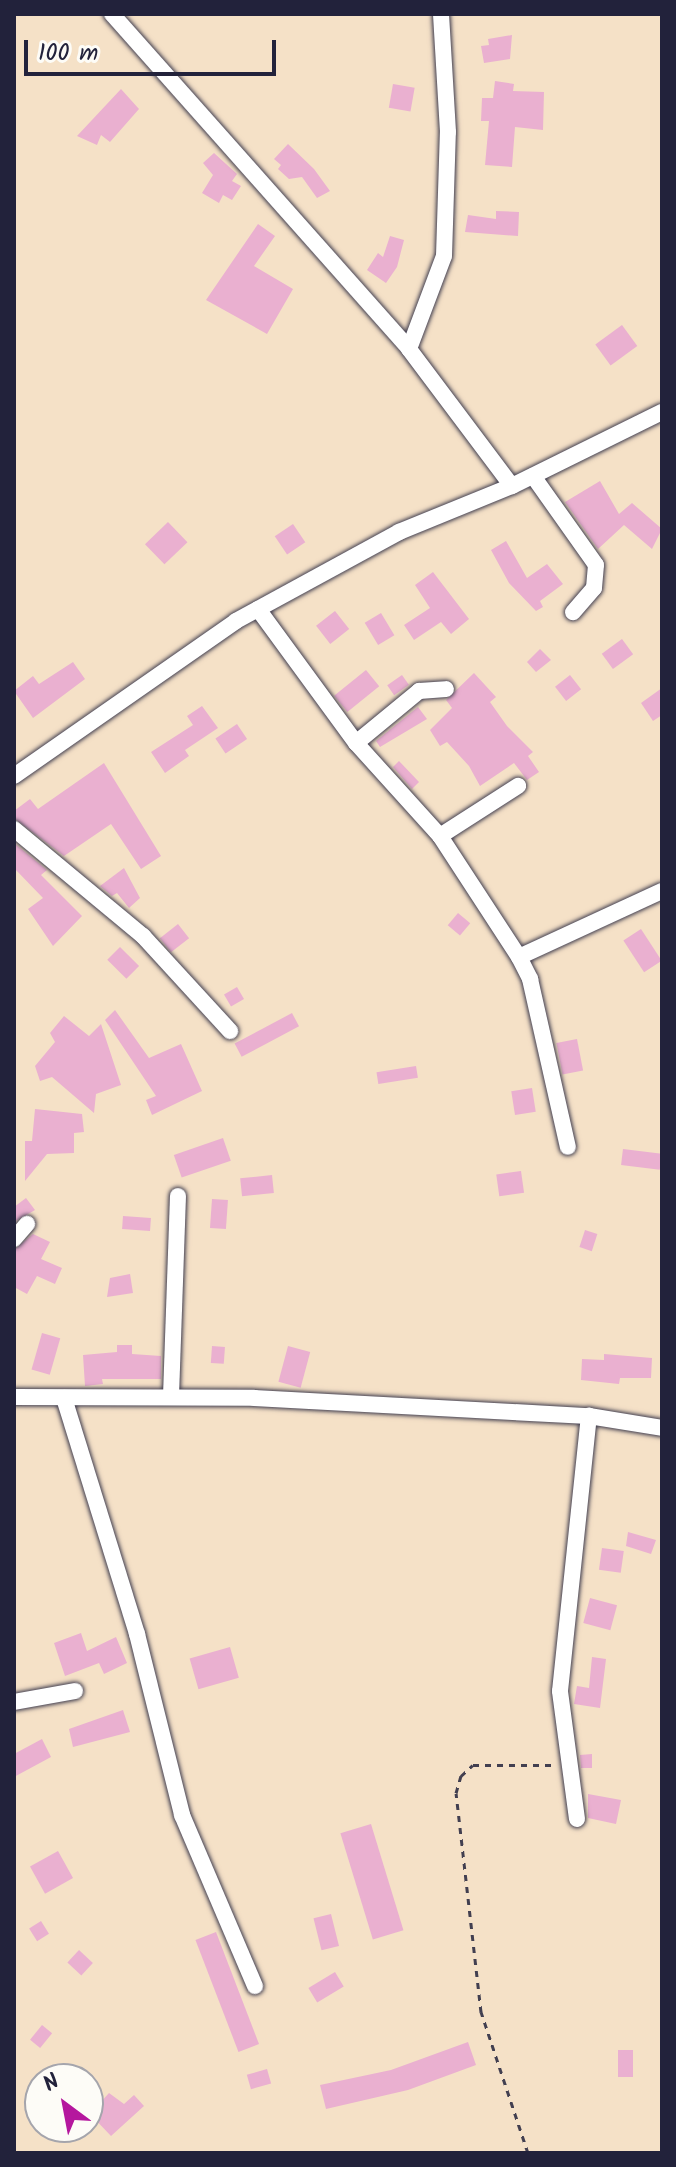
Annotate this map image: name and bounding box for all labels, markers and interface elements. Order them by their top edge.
scale bar [28,24,280,74]
text: 100 m [38,34,98,73]
north arrow [24,2063,104,2143]
text: N [37,2065,67,2102]

